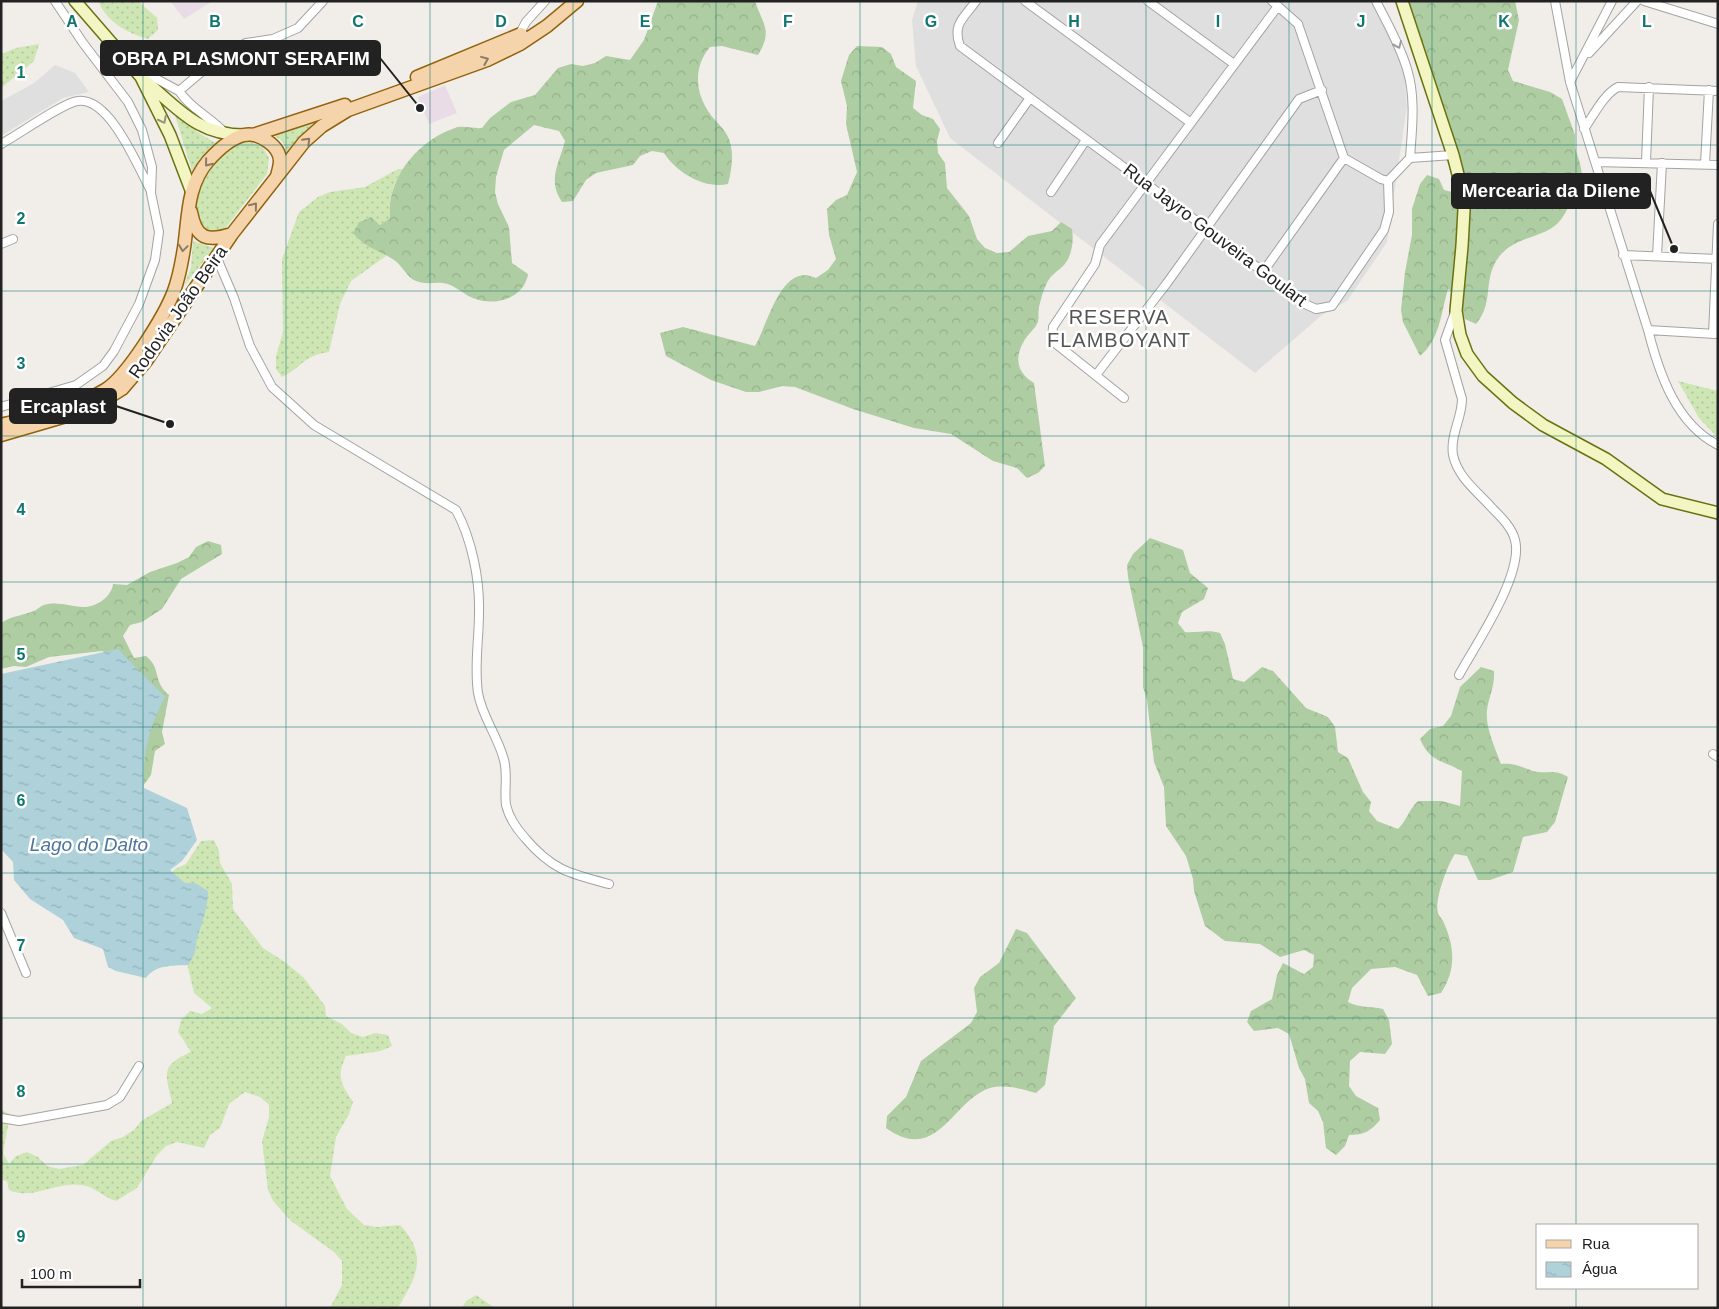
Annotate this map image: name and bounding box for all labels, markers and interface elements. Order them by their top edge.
text: A [66,13,78,30]
text: B [209,13,221,30]
text: C [352,13,364,30]
text: D [495,13,507,30]
text: E [640,13,651,30]
text: F [783,13,793,30]
text: G [925,13,937,30]
text: H [1068,13,1080,30]
text: I [1216,13,1220,30]
text: J [1357,13,1365,30]
text: K [1498,13,1510,30]
text: L [1642,13,1652,30]
one-way arrow [1391,40,1402,49]
callout: OBRA PLASMONT SERAFIM [101,41,380,75]
text: OBRA PLASMONT SERAFIM [112,48,370,69]
one-way arrow [480,56,489,67]
text: 1 [17,64,26,81]
one-way arrow [157,115,167,124]
one-way arrow [301,137,310,146]
one-way arrow [205,157,213,166]
street label: Rua Jayro Gouveira Goulart [1119,160,1311,310]
callout: Mercearia da Dilene [1452,174,1650,208]
text: Mercearia da Dilene [1462,180,1640,201]
one-way arrow [249,203,257,212]
text: 2 [17,210,26,227]
street label: Rodovia João Beira [125,241,232,382]
one-way arrow [179,244,189,253]
district label: RESERVA FLAMBOYANT [1047,306,1191,351]
text: 3 [17,355,26,372]
callout: Ercaplast [10,389,116,423]
text: Ercaplast [20,396,106,417]
text: 4 [17,501,26,518]
text: 5 [17,646,26,663]
text: 6 [17,792,26,809]
water label: Lago do Dalto [30,834,148,855]
text: 7 [17,937,26,954]
text: 8 [17,1083,26,1100]
legend [1536,1224,1699,1289]
text: 9 [17,1228,26,1245]
text: Rua [1582,1235,1610,1252]
scale bar [22,1256,140,1288]
text: Água [1582,1260,1618,1277]
text: 100 m [30,1265,72,1282]

